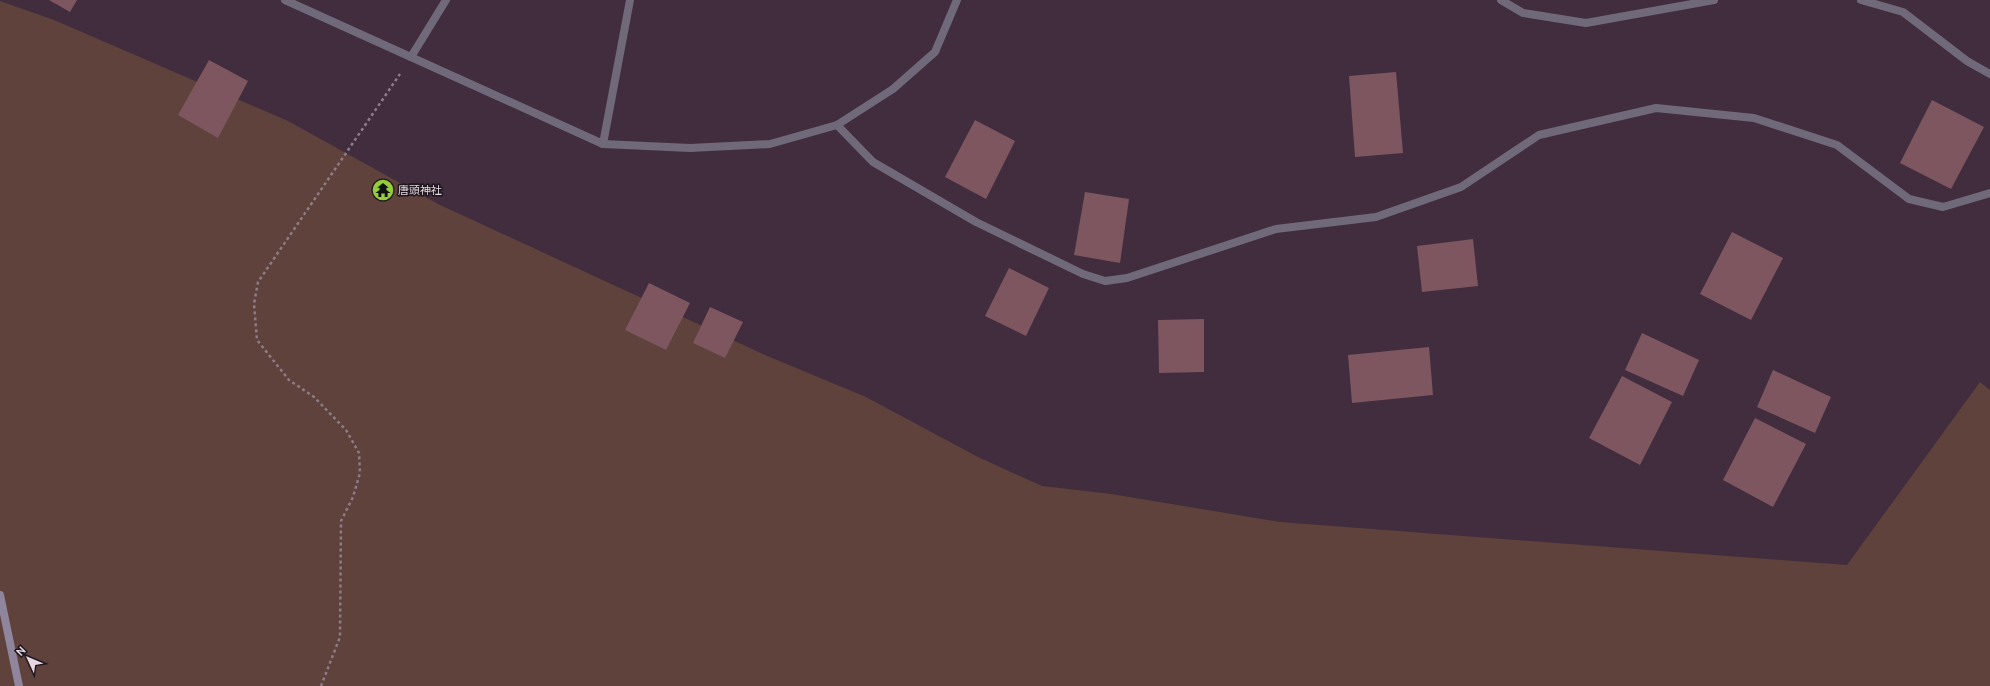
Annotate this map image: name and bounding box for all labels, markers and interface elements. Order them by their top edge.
temple icon: 唐頭神社 [370,177,396,203]
place label: 唐頭神社 [398,184,442,196]
north arrow [8,638,48,678]
text: N [14,644,28,658]

